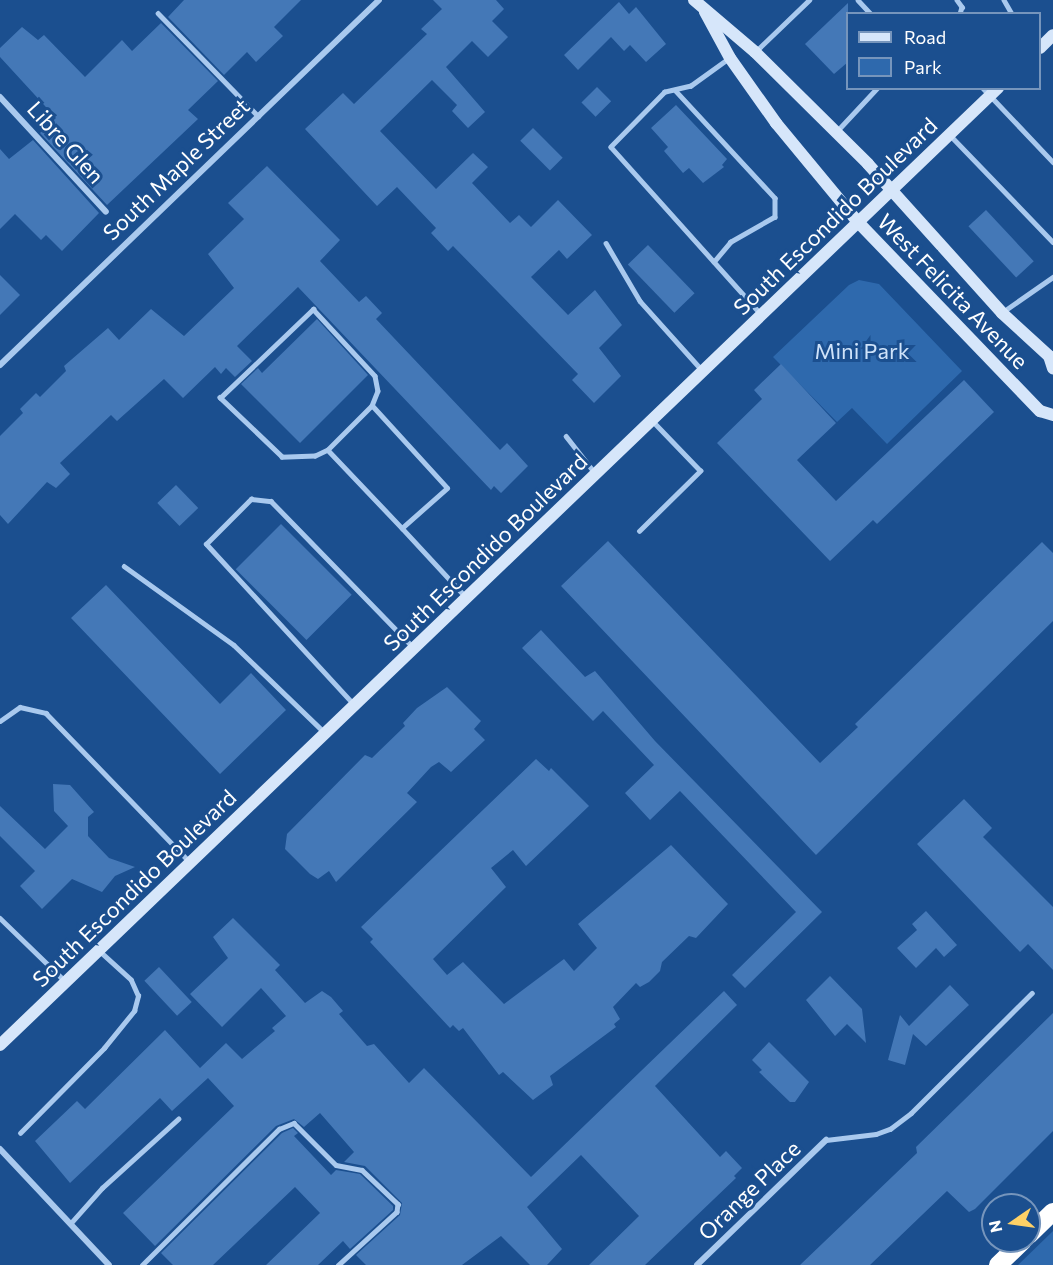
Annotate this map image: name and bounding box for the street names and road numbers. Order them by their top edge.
street label: South Maple Street [97,92,255,246]
street label: Libre Glen [22,95,110,189]
street label: South Escondido Boulevard [728,112,942,320]
street label: West Felicita Avenue [872,208,1034,374]
street label: South Escondido Boulevard [378,448,592,656]
street label: South Escondido Boulevard [27,784,241,992]
street label: Orange Place [693,1135,805,1245]

